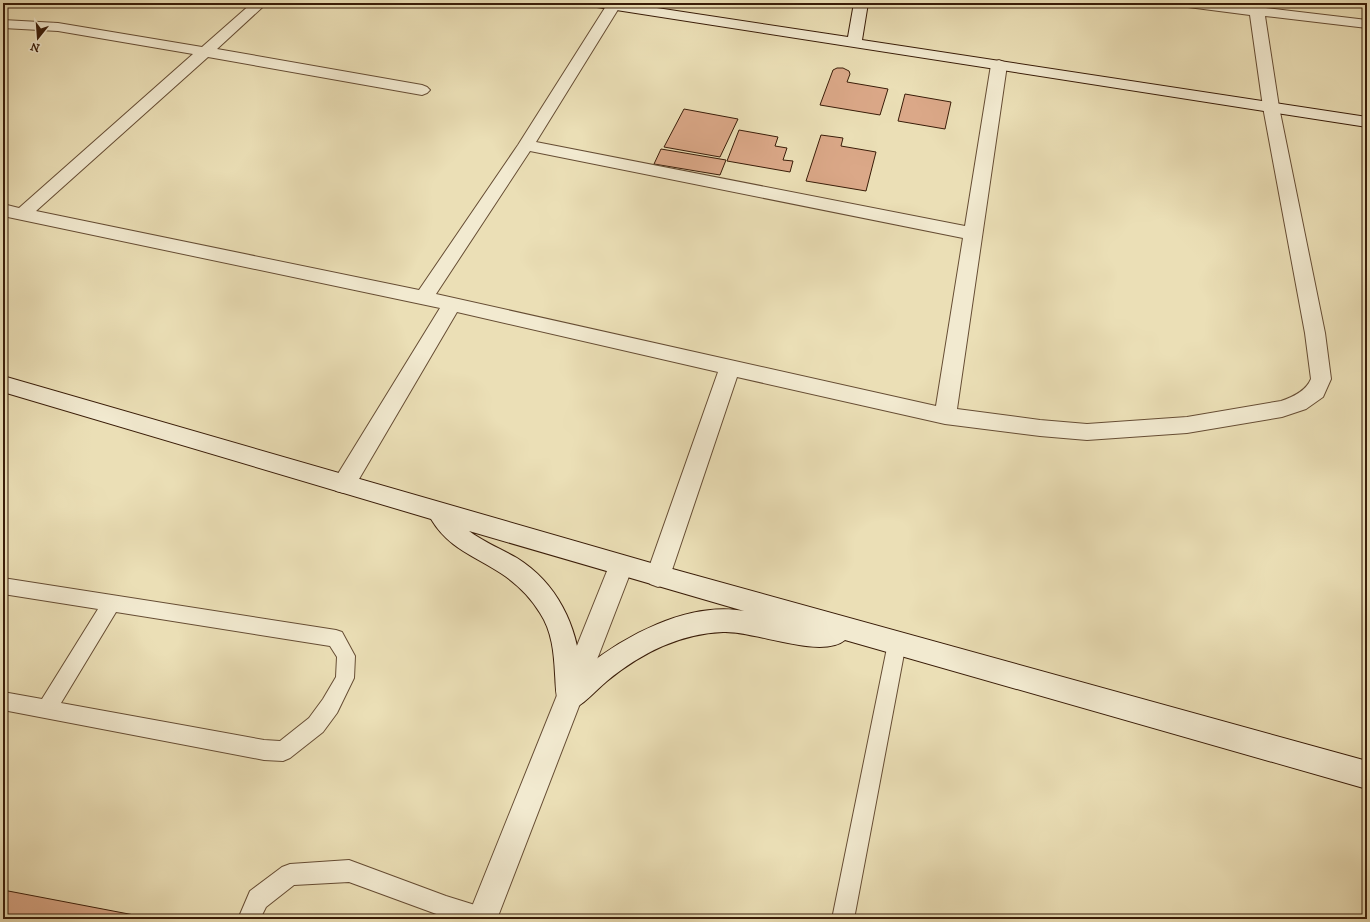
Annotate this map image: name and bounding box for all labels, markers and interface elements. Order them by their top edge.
north arrow [18,18,58,58]
text: N [29,39,42,55]

